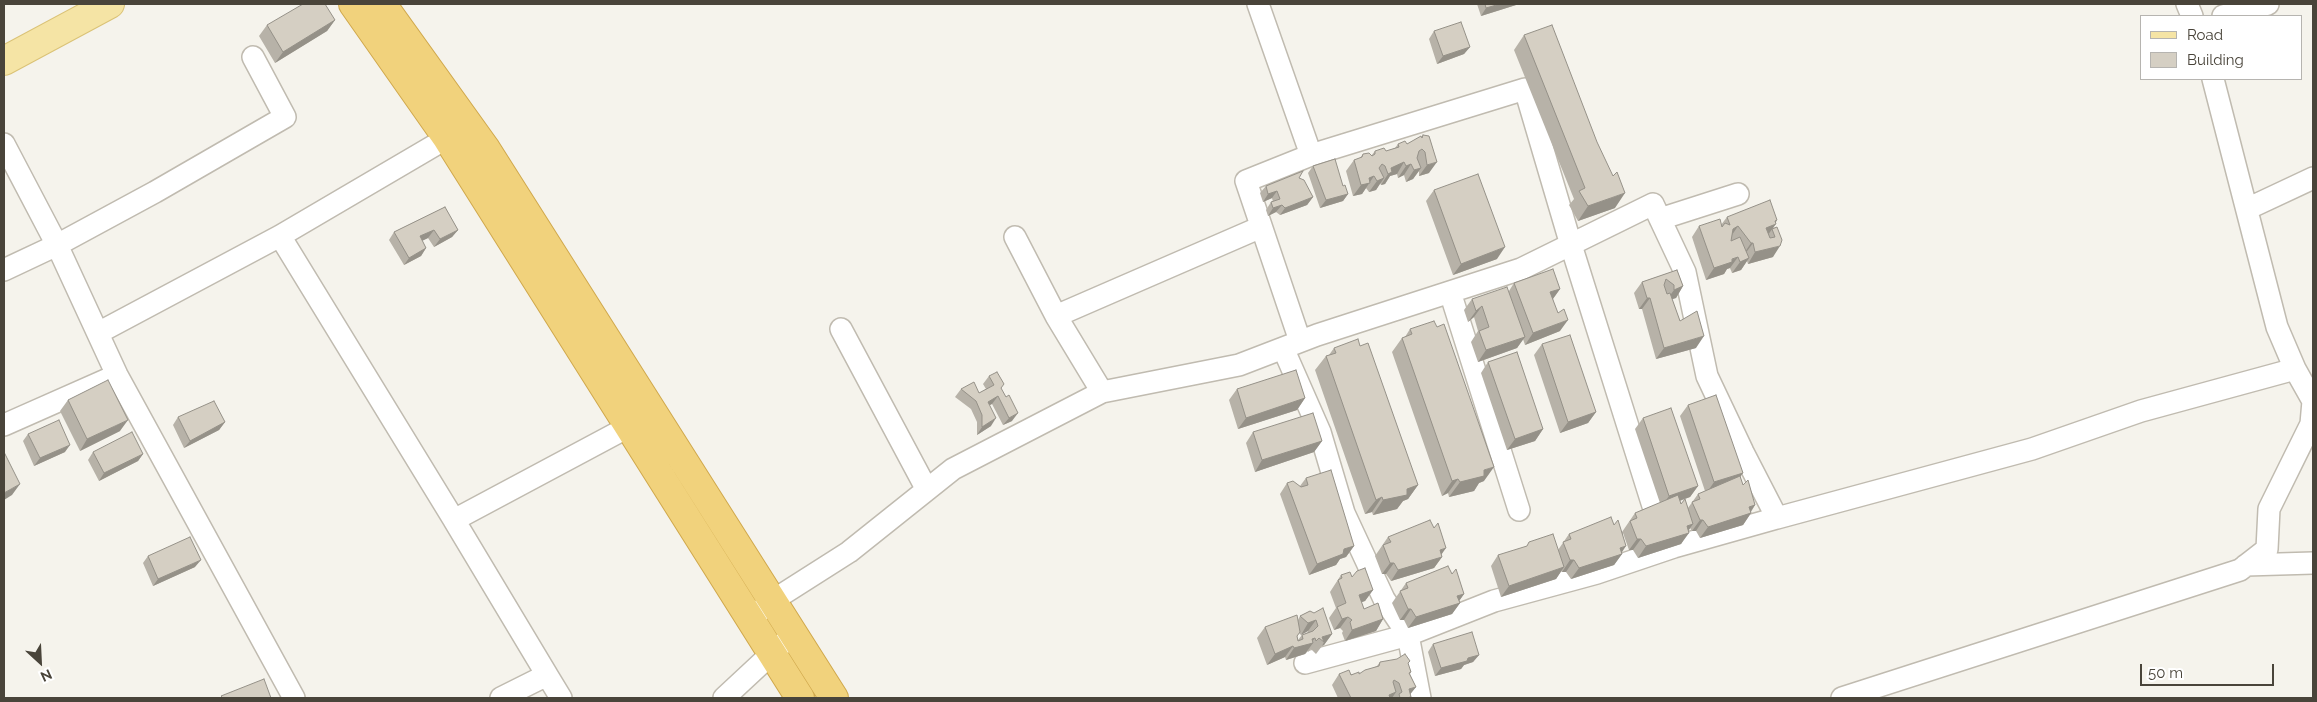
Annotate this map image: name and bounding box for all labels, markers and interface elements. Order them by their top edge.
legend [2140,15,2302,80]
text: Road [2187,26,2223,44]
text: Building [2187,51,2244,69]
north arrow [15,637,65,687]
scale bar [2142,654,2276,686]
text: 50 m [2148,664,2183,682]
text: N [38,666,55,685]

